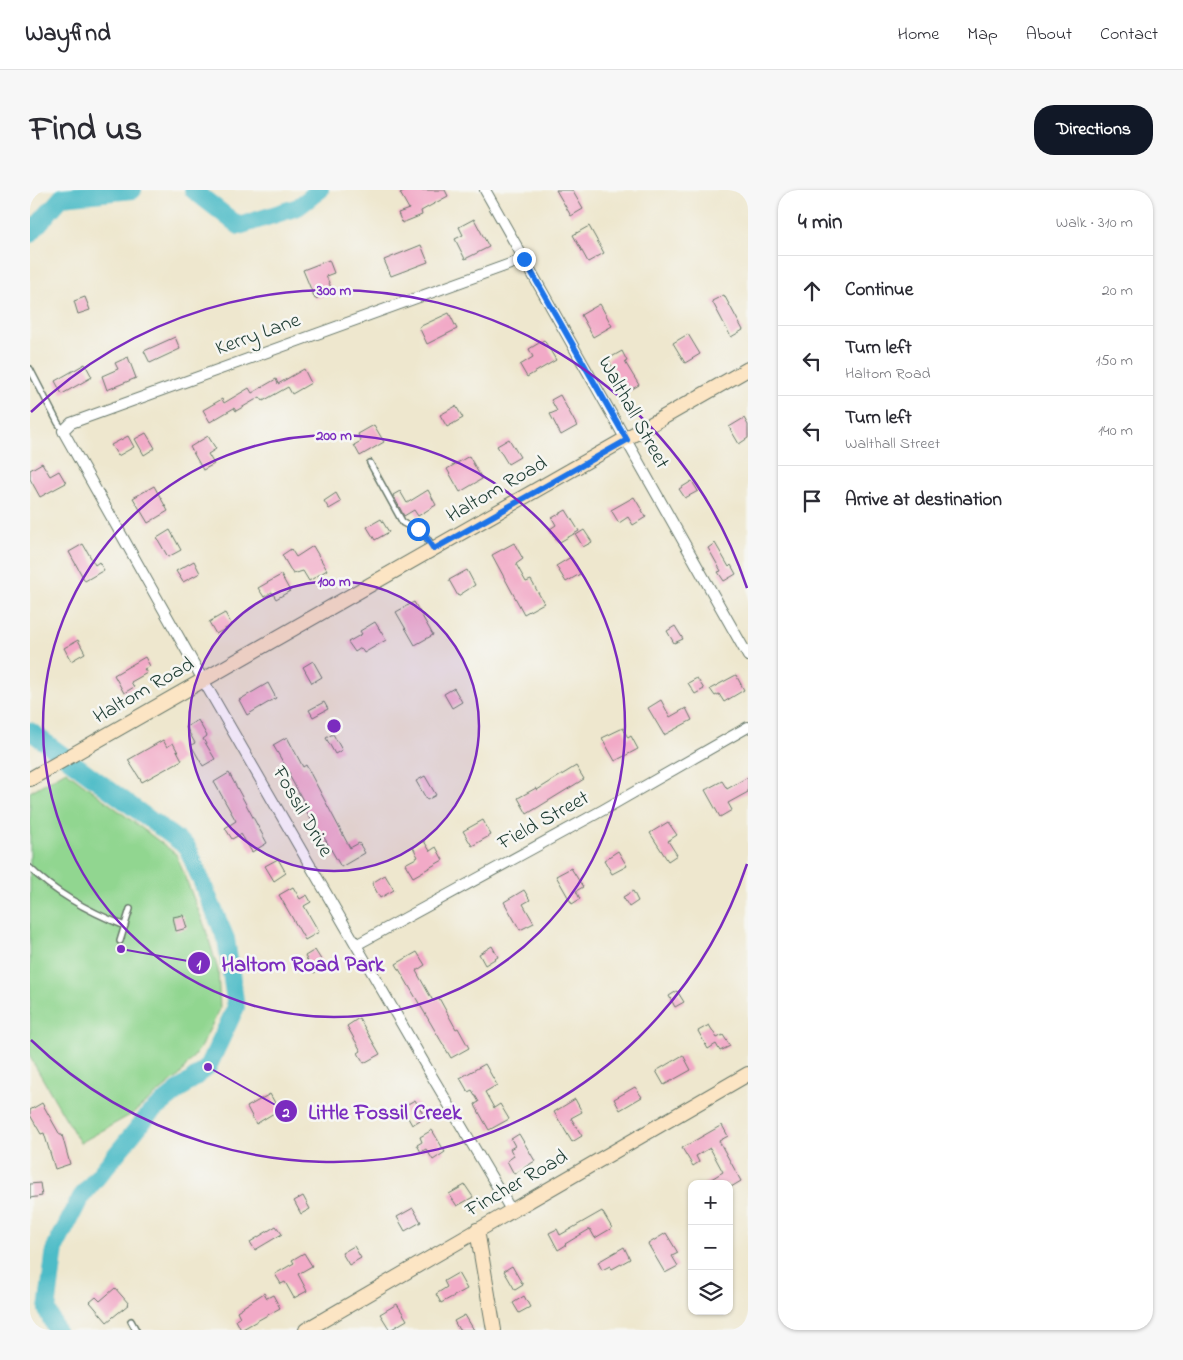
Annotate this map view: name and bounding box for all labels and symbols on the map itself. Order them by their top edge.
route end [513,248,536,271]
text: 300 m [316,280,352,302]
street label: Kerry Lane [211,306,306,366]
street label: Walthall Street [590,351,676,475]
text: 200 m [315,425,352,447]
street label: Haltom Road [441,449,553,531]
route start [407,518,430,541]
text: 100 m [317,571,351,593]
street label: Haltom Road [88,650,200,732]
centre of rings [325,717,343,735]
street label: Fossil Drive [263,760,340,863]
street label: Field Street [492,784,595,859]
callout: Haltom Road Park [187,945,394,982]
text: Haltom Road Park [222,950,386,982]
text: 1 [197,954,202,976]
callout: Little Fossil Creek [273,1093,472,1130]
text: Little Fossil Creek [308,1098,463,1130]
text: 2 [281,1102,290,1124]
street label: Fincher Road [459,1142,574,1226]

